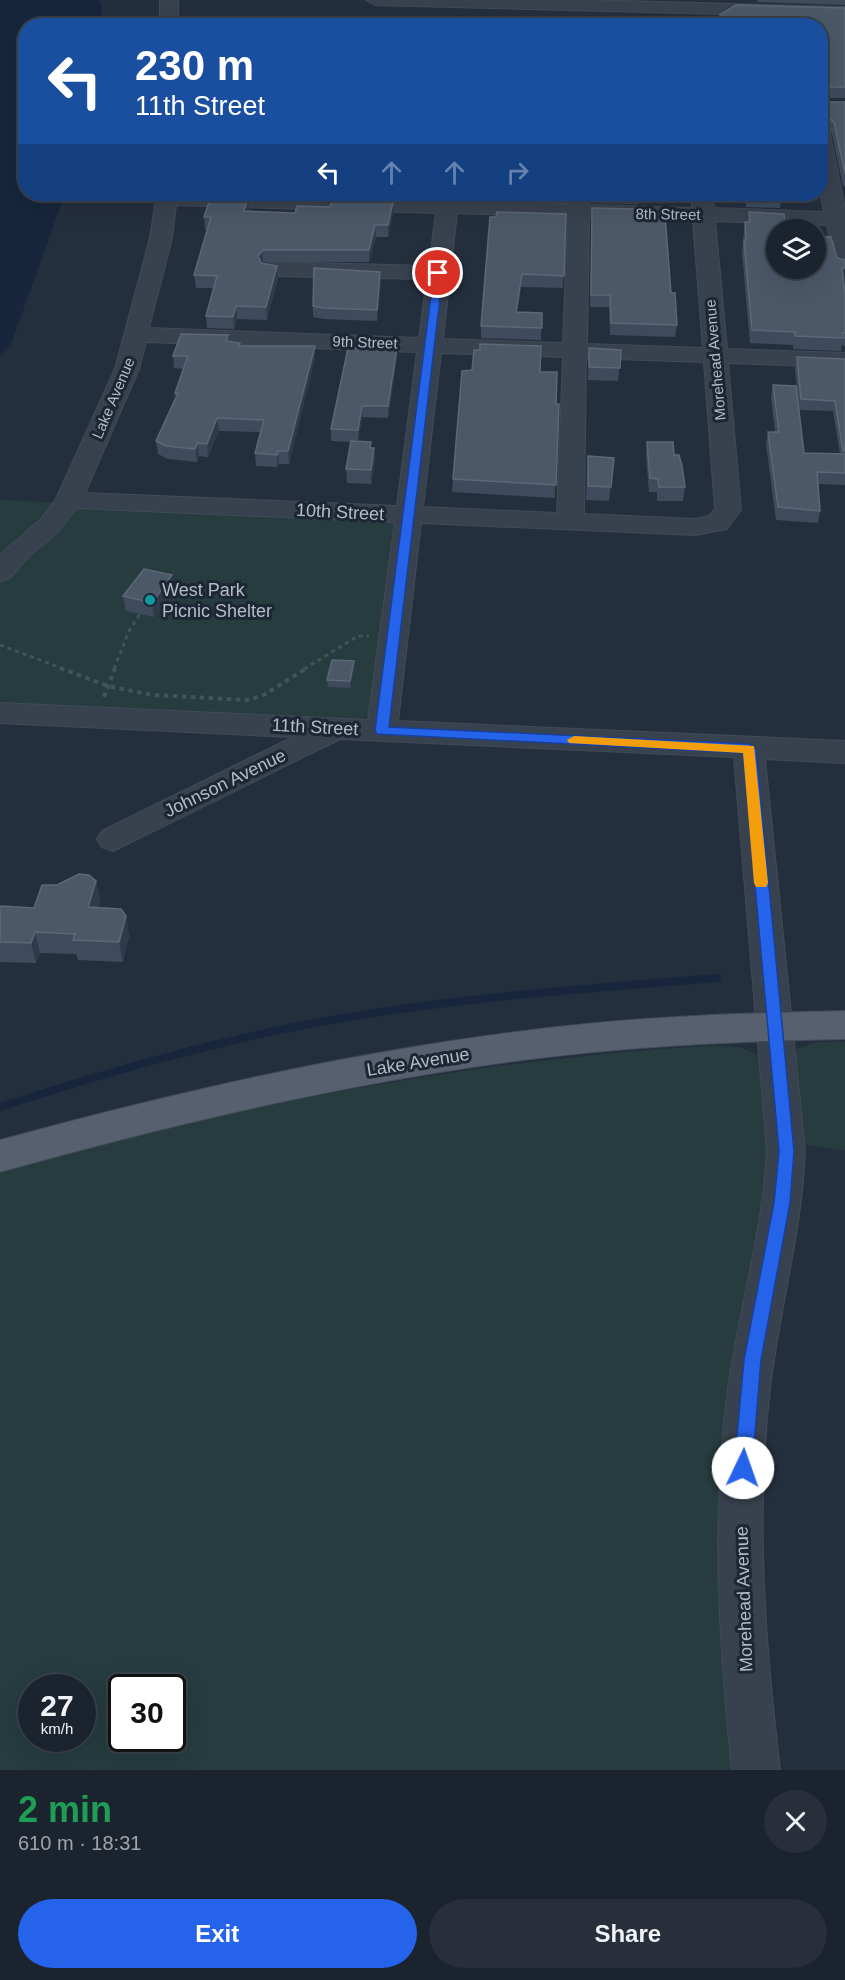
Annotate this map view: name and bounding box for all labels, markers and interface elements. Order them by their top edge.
icon: left [36,42,114,120]
text: 230 m [135,42,254,89]
text: 11th Street [135,91,265,121]
icon: left [312,156,345,189]
icon: ahead [375,156,408,189]
icon: ahead [438,156,471,189]
icon: right [501,156,534,189]
street label: 8th Street [635,205,701,223]
map controls [766,219,826,279]
button: layers [766,219,826,279]
pin [412,247,463,298]
icon: arrive [421,256,454,289]
street label: Morehead Avenue [701,299,729,421]
street label: 9th Street [332,332,399,352]
street label: Lake Avenue [88,355,138,441]
street label: 10th Street [296,500,384,524]
place label: West Park Picnic Shelter [162,580,272,621]
marker: West Park Picnic Shelter [143,593,157,607]
street label: 11th Street [271,715,359,739]
street label: Johnson Avenue [161,745,289,821]
street label: Lake Avenue [365,1044,471,1080]
position arrow [711,1436,775,1500]
street label: Morehead Avenue [731,1526,757,1672]
speed limit sign: 30 [108,1674,186,1752]
text: 27 [40,1689,74,1722]
text: km/h [41,1720,73,1737]
text: 2 min [18,1789,112,1830]
button: close [764,1790,827,1853]
text: 610 m · 18:31 [18,1832,141,1854]
button: Exit [18,1899,417,1968]
button: Share [429,1899,827,1968]

